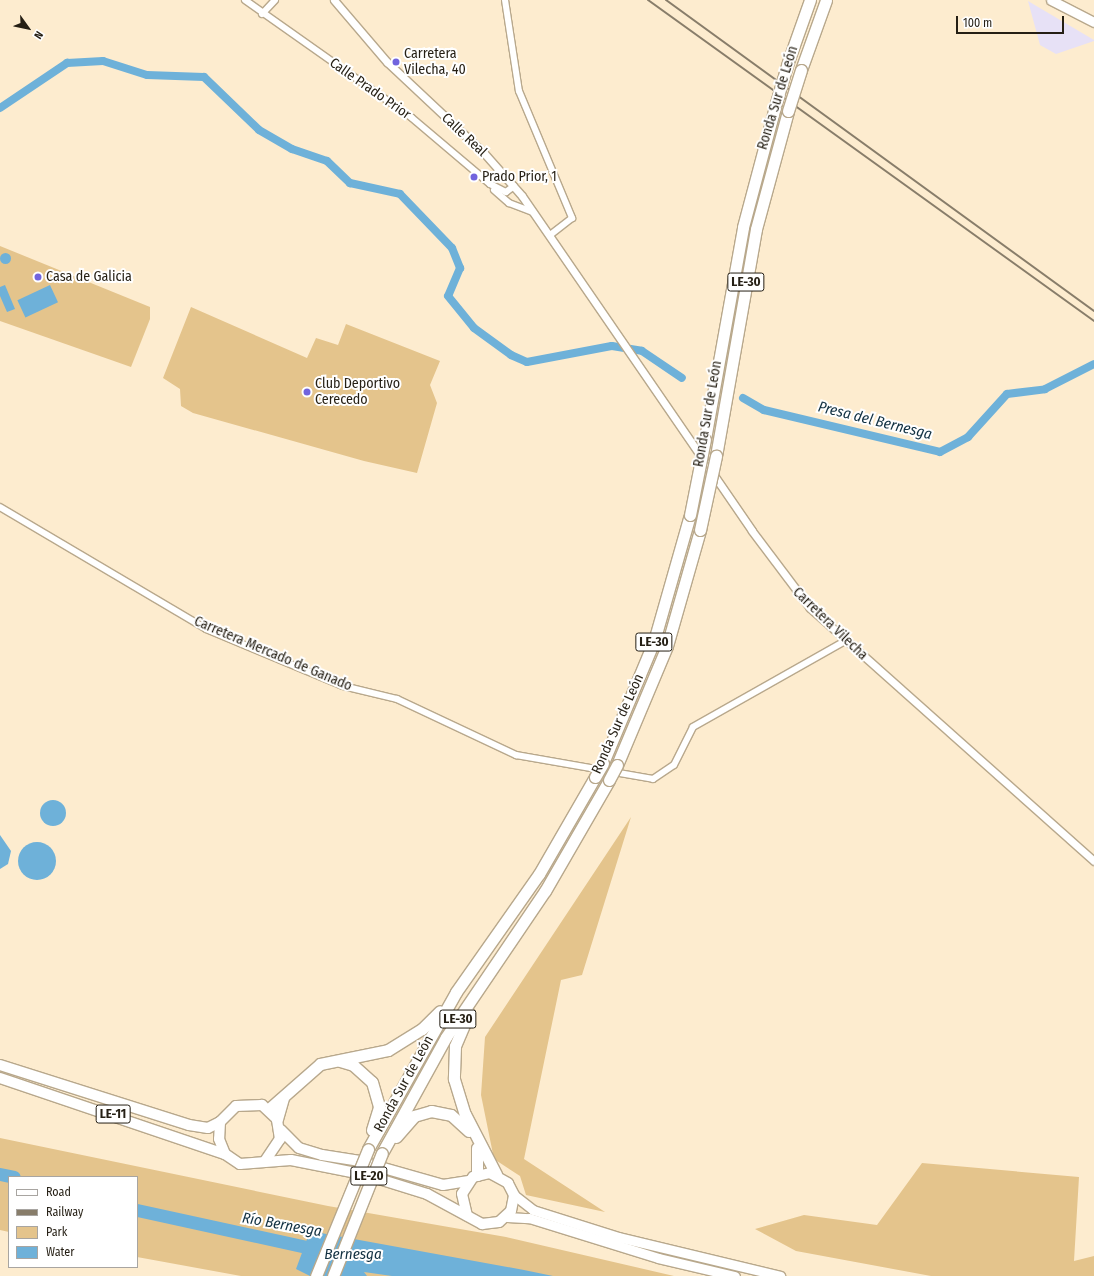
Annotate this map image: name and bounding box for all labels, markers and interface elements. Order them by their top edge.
north arrow [8,8,48,48]
scale bar [958,8,1066,34]
text: 100 m [963,16,992,30]
text: N [31,29,46,41]
street label: Ronda Sur de León [754,44,802,152]
place label: Carretera Vilecha, 40 [404,46,466,78]
street label: Calle Prado Prior [326,55,414,123]
marker: Carretera Vilecha, 40 [391,57,401,67]
street label: Calle Real [438,110,490,160]
place label: Prado Prior, 1 [482,169,557,185]
marker: Prado Prior, 1 [469,172,479,182]
place label: Casa de Galicia [46,269,132,285]
road number: LE-30 [727,271,765,293]
marker: Casa de Galicia [33,272,43,282]
street label: Ronda Sur de León [690,360,726,468]
place label: Club Deportivo Cerecedo [315,376,400,408]
marker: Club Deportivo Cerecedo [302,387,312,397]
water label: Presa del Bernesga [816,398,934,444]
street label: Carretera Vilecha [789,584,871,664]
street label: Carretera Mercado de Ganado [191,613,355,695]
road number: LE-30 [635,631,673,653]
street label: Ronda Sur de León [588,671,648,777]
road number: LE-30 [439,1008,477,1030]
street label: Ronda Sur de León [371,1033,437,1135]
road number: LE-11 [95,1103,131,1125]
road number: LE-20 [350,1165,388,1187]
legend [8,1176,138,1268]
text: Road [46,1185,71,1199]
text: Railway [46,1205,83,1219]
water label: Río Bernesga [241,1209,323,1241]
text: Park [46,1225,67,1239]
text: Water [46,1245,74,1259]
water label: Bernesga [324,1246,382,1264]

